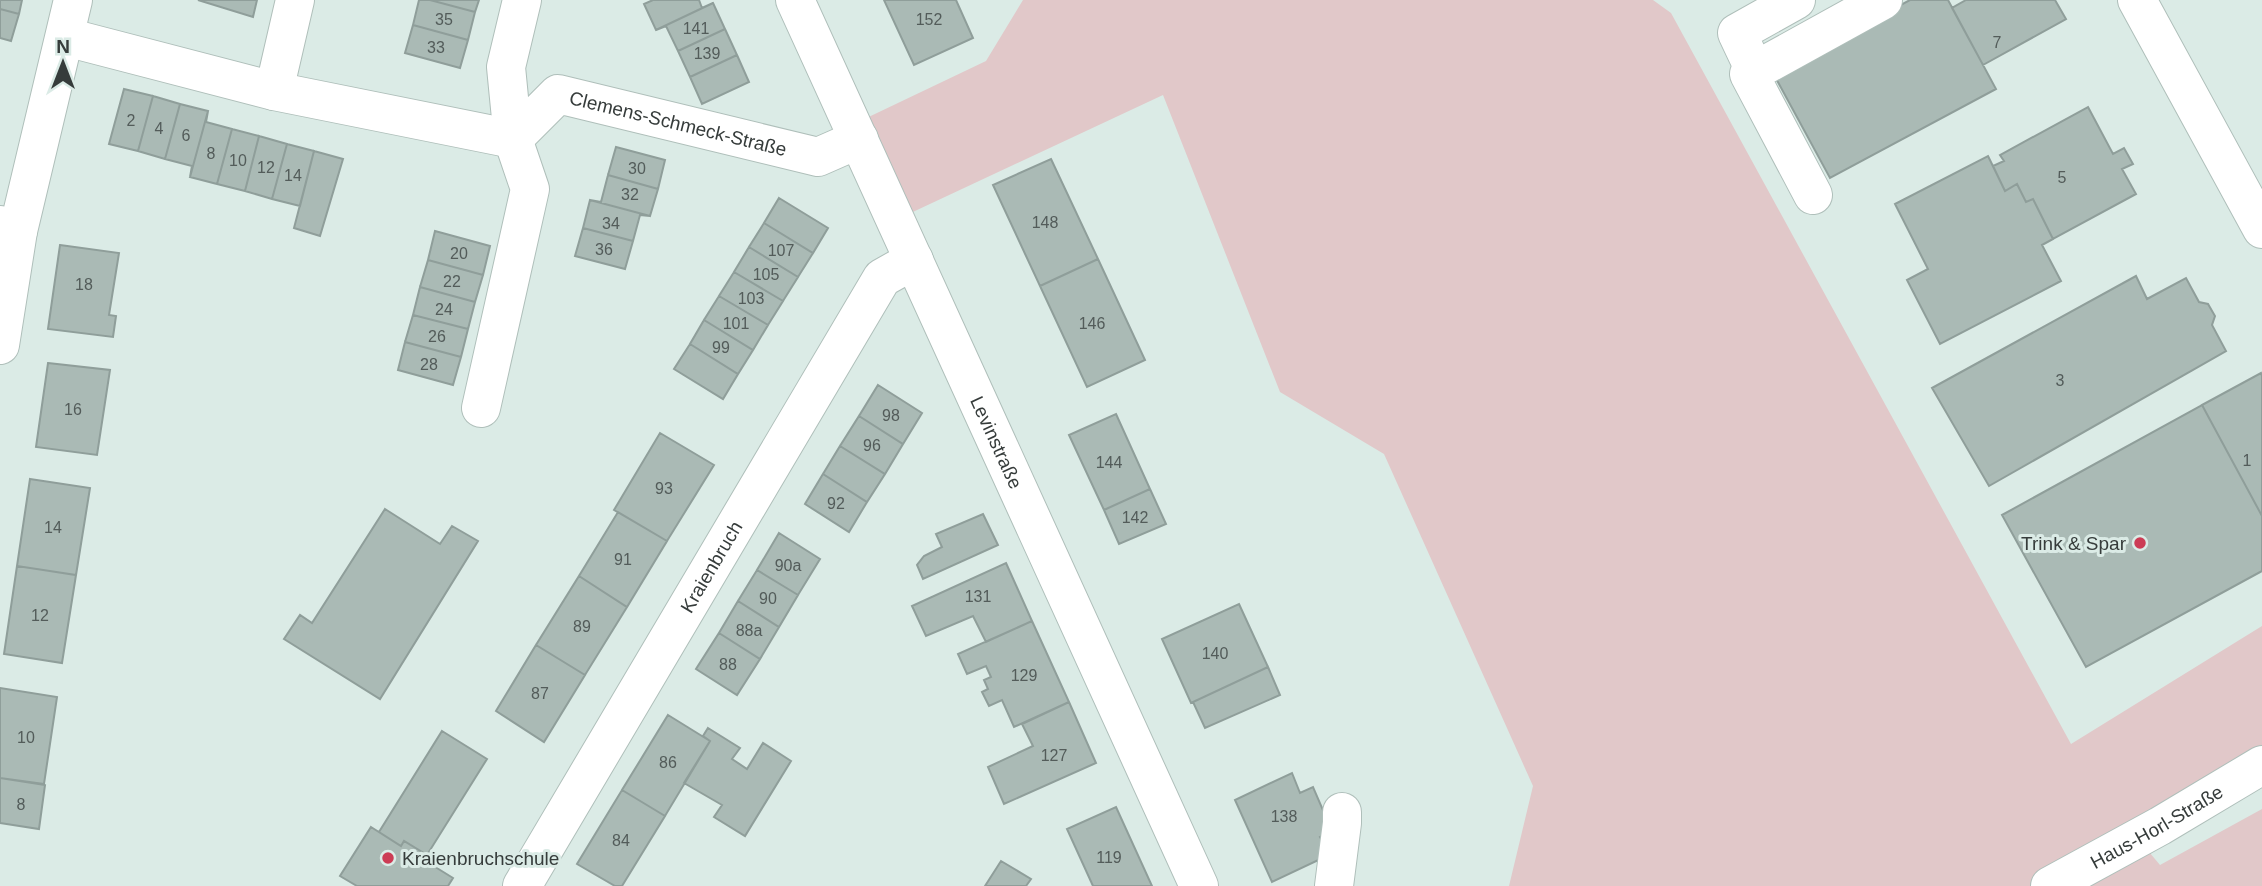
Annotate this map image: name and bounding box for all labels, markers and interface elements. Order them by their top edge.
house number: 35 [435,11,453,28]
house number: 152 [916,11,942,28]
house number: 141 [683,20,709,37]
north arrow [28,28,98,98]
house number: 7 [1993,34,2002,51]
text: N [56,36,70,57]
house number: 33 [427,39,445,56]
house number: 139 [694,45,720,62]
street label: Clemens-Schmeck-Straße [567,87,789,160]
house number: 2 [127,112,136,129]
house number: 4 [155,120,164,137]
house number: 6 [182,127,191,144]
house number: 8 [207,145,216,162]
house number: 10 [229,152,247,169]
house number: 12 [257,159,275,176]
house number: 30 [628,160,646,177]
house number: 14 [284,167,302,184]
house number: 5 [2058,169,2067,186]
house number: 32 [621,186,639,203]
house number: 148 [1032,214,1058,231]
house number: 34 [602,215,620,232]
house number: 36 [595,241,613,258]
house number: 107 [768,242,794,259]
house number: 20 [450,245,468,262]
house number: 105 [753,266,779,283]
house number: 22 [443,273,461,290]
house number: 18 [75,276,93,293]
house number: 103 [738,290,764,307]
house number: 24 [435,301,453,318]
house number: 101 [723,315,749,332]
house number: 146 [1079,315,1105,332]
house number: 26 [428,328,446,345]
house number: 99 [712,339,730,356]
house number: 28 [420,356,438,373]
house number: 3 [2056,372,2065,389]
street label: Levinstraße [966,393,1026,492]
house number: 16 [64,401,82,418]
house number: 98 [882,407,900,424]
house number: 96 [863,437,881,454]
house number: 1 [2243,452,2252,469]
house number: 144 [1096,454,1122,471]
house number: 93 [655,480,673,497]
house number: 92 [827,495,845,512]
house number: 142 [1122,509,1148,526]
street label: Kraienbruch [676,518,747,616]
house number: 14 [44,519,62,536]
place label: Trink & Spar [2021,533,2127,554]
marker: Trink & Spar [2132,535,2148,551]
house number: 91 [614,551,632,568]
house number: 90a [775,557,801,574]
house number: 131 [965,588,991,605]
house number: 90 [759,590,777,607]
house number: 12 [31,607,49,624]
house number: 89 [573,618,591,635]
house number: 88a [736,622,762,639]
house number: 140 [1202,645,1228,662]
house number: 88 [719,656,737,673]
house number: 129 [1011,667,1037,684]
house number: 87 [531,685,549,702]
house number: 10 [17,729,35,746]
house number: 127 [1041,747,1067,764]
house number: 86 [659,754,677,771]
street label: Haus-Horl-Straße [2087,781,2227,873]
house number: 8 [17,796,26,813]
house number: 138 [1271,808,1297,825]
house number: 84 [612,832,630,849]
place label: Kraienbruchschule [402,848,559,869]
house number: 119 [1096,849,1122,866]
marker: Kraienbruchschule [380,850,396,866]

